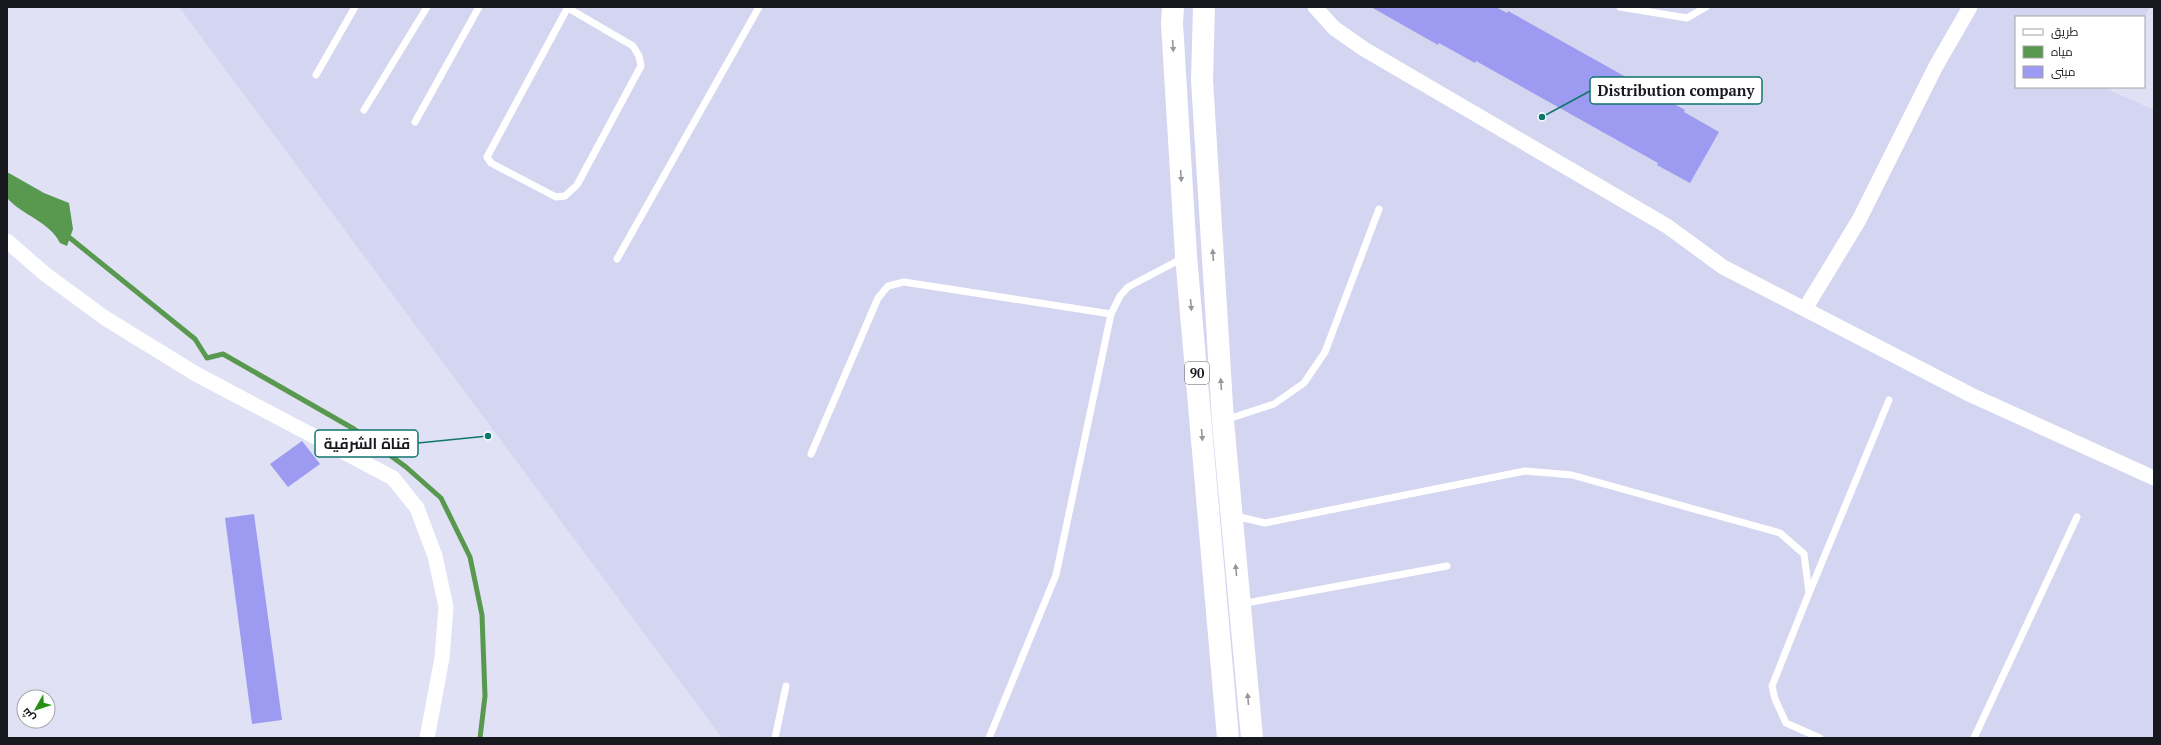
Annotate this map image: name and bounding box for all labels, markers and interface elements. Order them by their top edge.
legend [2015,16,2145,88]
text: طريق [2051,24,2079,39]
one-way arrow [1170,40,1177,52]
text: مياه [2051,44,2073,59]
text: مبنى [2051,64,2076,79]
callout: Distribution company [1590,77,1762,104]
text: Distribution company [1598,80,1755,100]
one-way arrow [1178,170,1185,182]
one-way arrow [1209,249,1216,261]
one-way arrow [1187,299,1194,311]
road number: 90 [1185,362,1209,384]
one-way arrow [1218,377,1224,390]
one-way arrow [1199,429,1205,441]
callout: قناة الشرقية [315,430,418,457]
text: قناة الشرقية [324,433,410,453]
one-way arrow [1233,564,1239,576]
north arrow [16,689,56,729]
one-way arrow [1245,693,1251,705]
text: ش [18,705,38,725]

